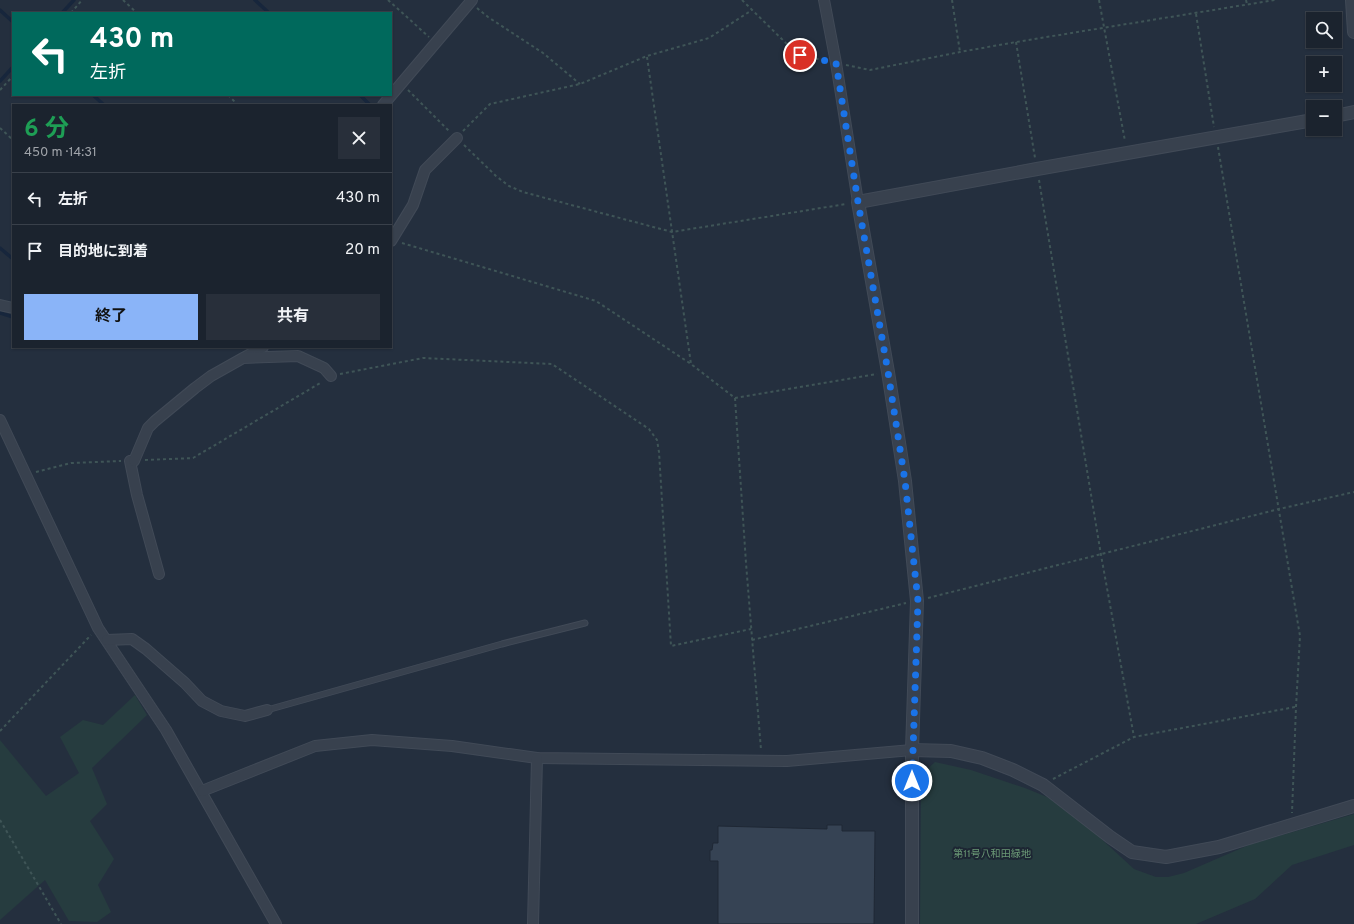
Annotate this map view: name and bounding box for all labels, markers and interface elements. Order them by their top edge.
map controls [1306,12,1342,136]
button: search [1306,12,1342,48]
text: 430 m [90,22,174,58]
icon: left [24,28,76,80]
pin [783,38,817,72]
icon: arrive [789,44,811,66]
button: + [1306,56,1342,92]
text: 左折 [90,62,126,85]
button: − [1306,100,1342,136]
text: 6 分 [24,115,69,145]
button: close [338,117,380,159]
text: 450 m · 14:31 [24,145,97,161]
icon: left [24,188,46,210]
text: 430 m [336,189,380,208]
text: 左折 [58,191,88,210]
icon: arrive [24,240,46,262]
text: 20 m [345,241,380,260]
text: 目的地に到着 [58,243,148,262]
button: 終了 [24,294,198,340]
button: 共有 [206,294,380,340]
position arrow [891,760,933,802]
park label: 第11号八和田緑地 [953,848,1032,861]

